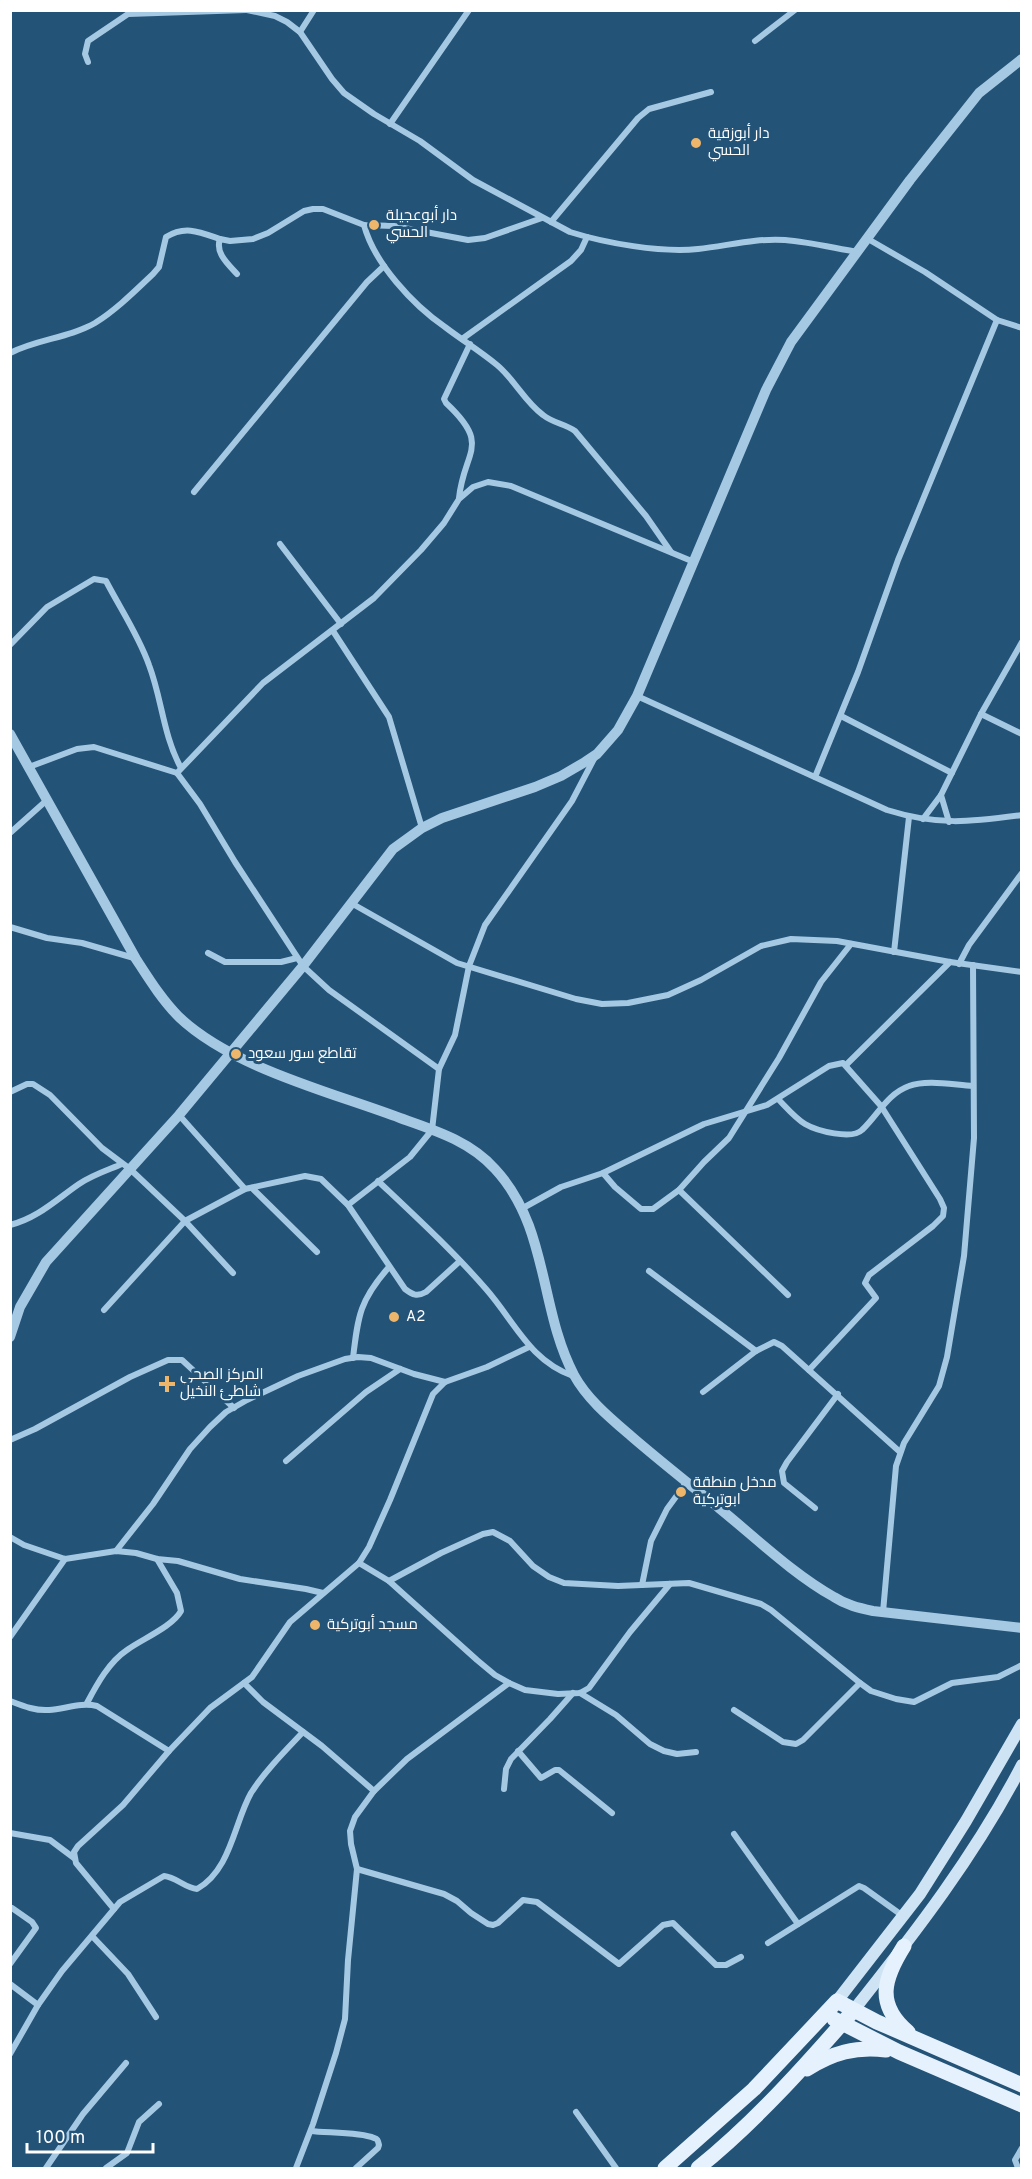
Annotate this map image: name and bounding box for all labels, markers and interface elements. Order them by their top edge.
place label: دار أبوزقية الحسي [708,123,770,162]
marker: دار أبوزقية الحسي [689,136,703,150]
place label: دار أبوعجيلة الحسي [386,205,457,244]
marker: دار أبوعجيلة الحسي [367,218,381,232]
place label: تقاطع سور سعود [248,1045,357,1064]
marker: تقاطع سور سعود [229,1047,243,1061]
place label: A2 [406,1308,425,1327]
marker: A2 [387,1310,401,1324]
place label: المركز الصحي شاطئ النخيل [180,1366,263,1402]
marker: المركز الصحي شاطئ النخيل [158,1375,176,1393]
place label: مدخل منطقة ابوتركية [693,1474,777,1510]
marker: مدخل منطقة ابوتركية [674,1485,688,1499]
place label: مسجد أبوتركية [327,1614,418,1635]
marker: مسجد أبوتركية [308,1618,322,1632]
scale bar [27,2116,153,2154]
text: 100 m [36,2127,85,2150]

